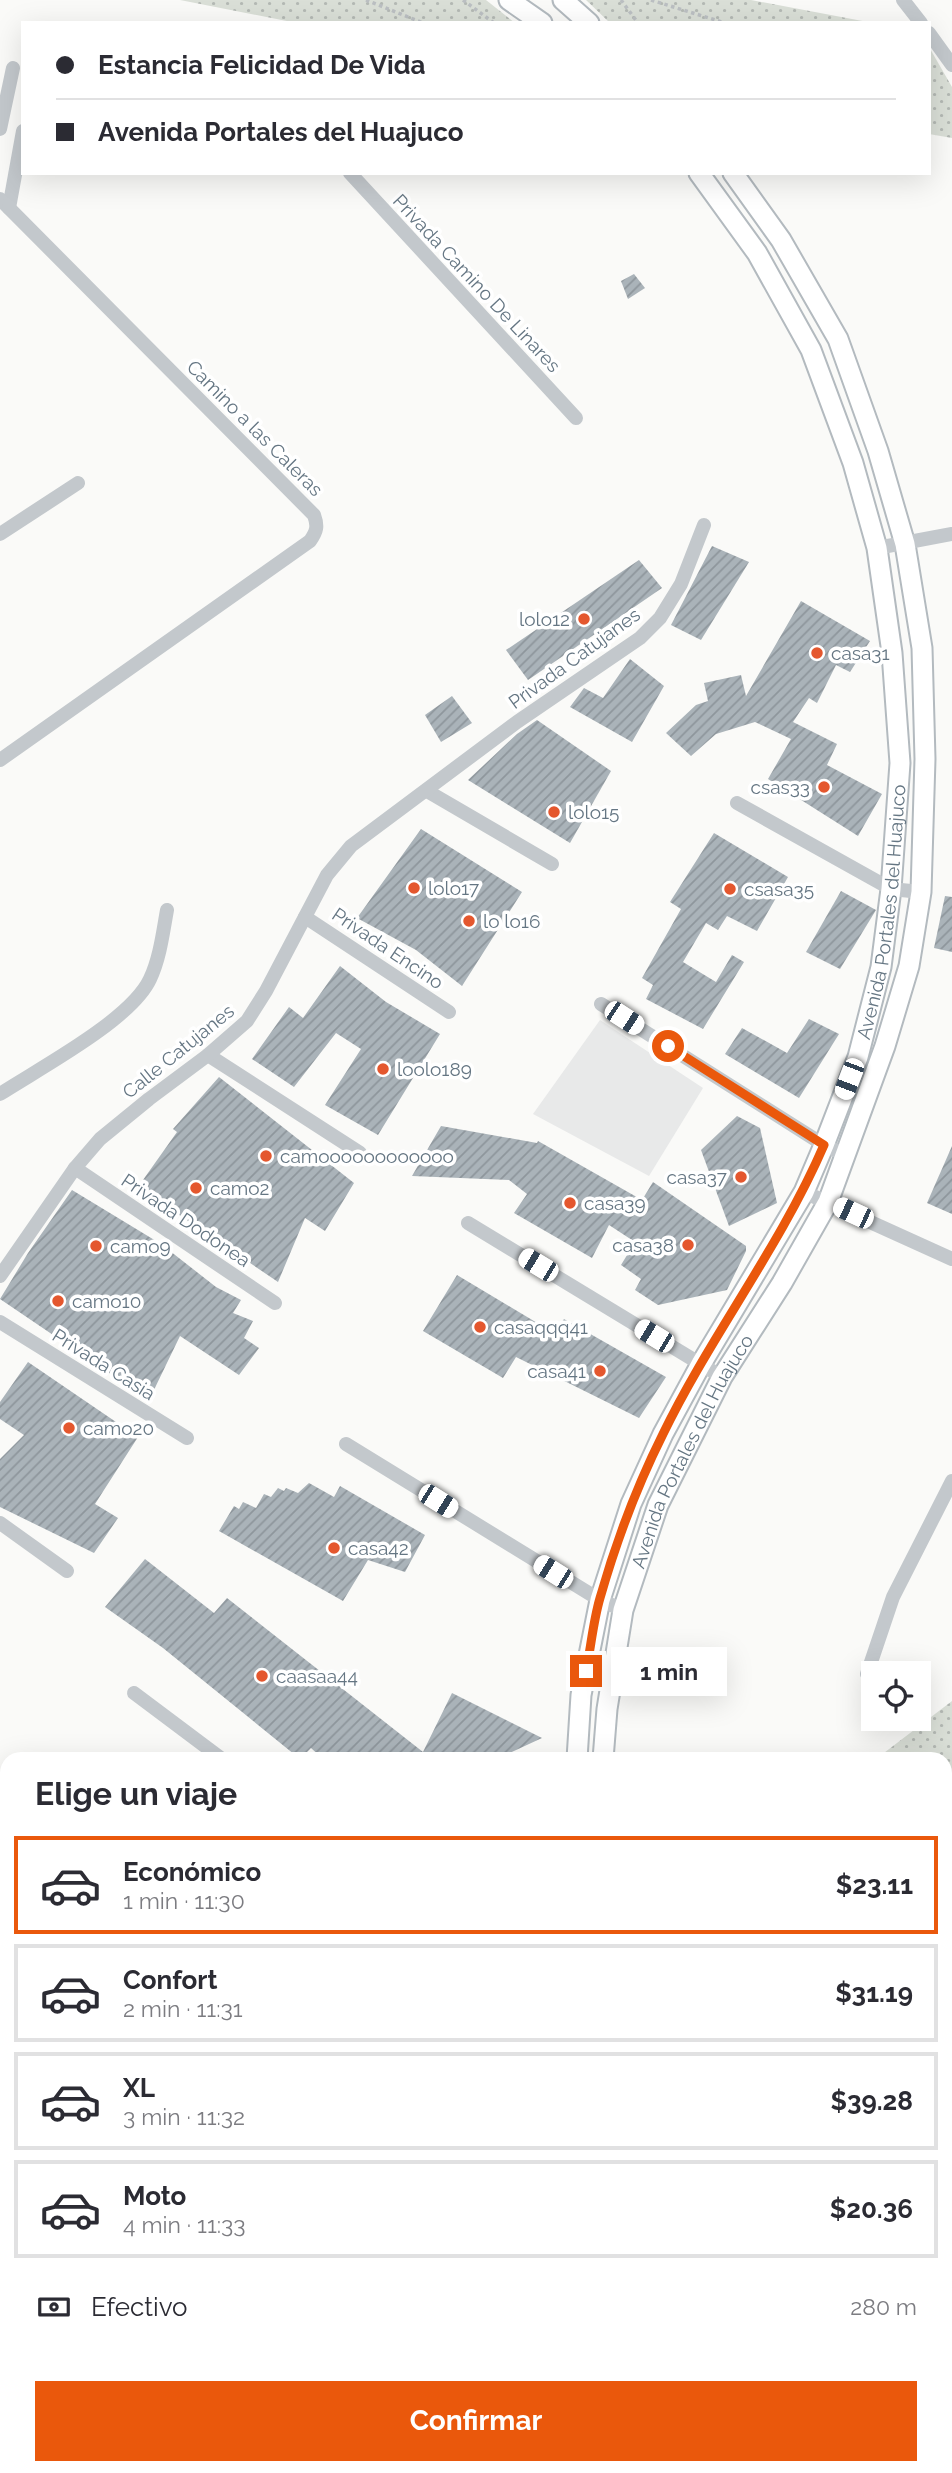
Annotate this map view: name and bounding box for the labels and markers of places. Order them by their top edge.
place label: lolo12 [519,608,570,630]
marker: lolo12 [576,611,592,627]
place label: casa31 [831,642,890,664]
marker: casa31 [809,645,825,661]
place label: csas33 [751,776,810,798]
marker: csas33 [816,779,832,795]
place label: lolo15 [568,801,619,823]
marker: lolo15 [546,804,562,820]
place label: lolo17 [428,877,479,899]
place label: csasa35 [744,878,814,900]
marker: lolo17 [406,880,422,896]
marker: csasa35 [722,881,738,897]
place label: lo lo16 [483,910,540,932]
marker: lo lo16 [461,913,477,929]
place label: loolo189 [397,1058,472,1080]
marker: loolo189 [375,1061,391,1077]
place label: camoooooooooooo [280,1145,454,1167]
marker: camoooooooooooo [258,1148,274,1164]
place label: casa37 [666,1166,727,1188]
marker: casa37 [733,1169,749,1185]
place label: camo2 [210,1177,269,1199]
marker: camo2 [188,1180,204,1196]
place label: casa39 [584,1192,646,1214]
marker: casa39 [562,1195,578,1211]
place label: casa38 [612,1234,674,1256]
place label: camo9 [110,1235,171,1257]
marker: casa38 [680,1237,696,1253]
marker: camo9 [88,1238,104,1254]
place label: camo10 [72,1290,141,1312]
marker: camo10 [50,1293,66,1309]
place label: casaqqq41 [494,1316,588,1338]
marker: casaqqq41 [472,1319,488,1335]
place label: casa41 [527,1360,586,1382]
marker: casa41 [592,1363,608,1379]
place label: camo20 [83,1417,154,1439]
marker: camo20 [61,1420,77,1436]
place label: casa42 [348,1537,409,1559]
marker: casa42 [326,1540,342,1556]
place label: caasaa44 [276,1665,358,1687]
marker: caasaa44 [254,1668,270,1684]

